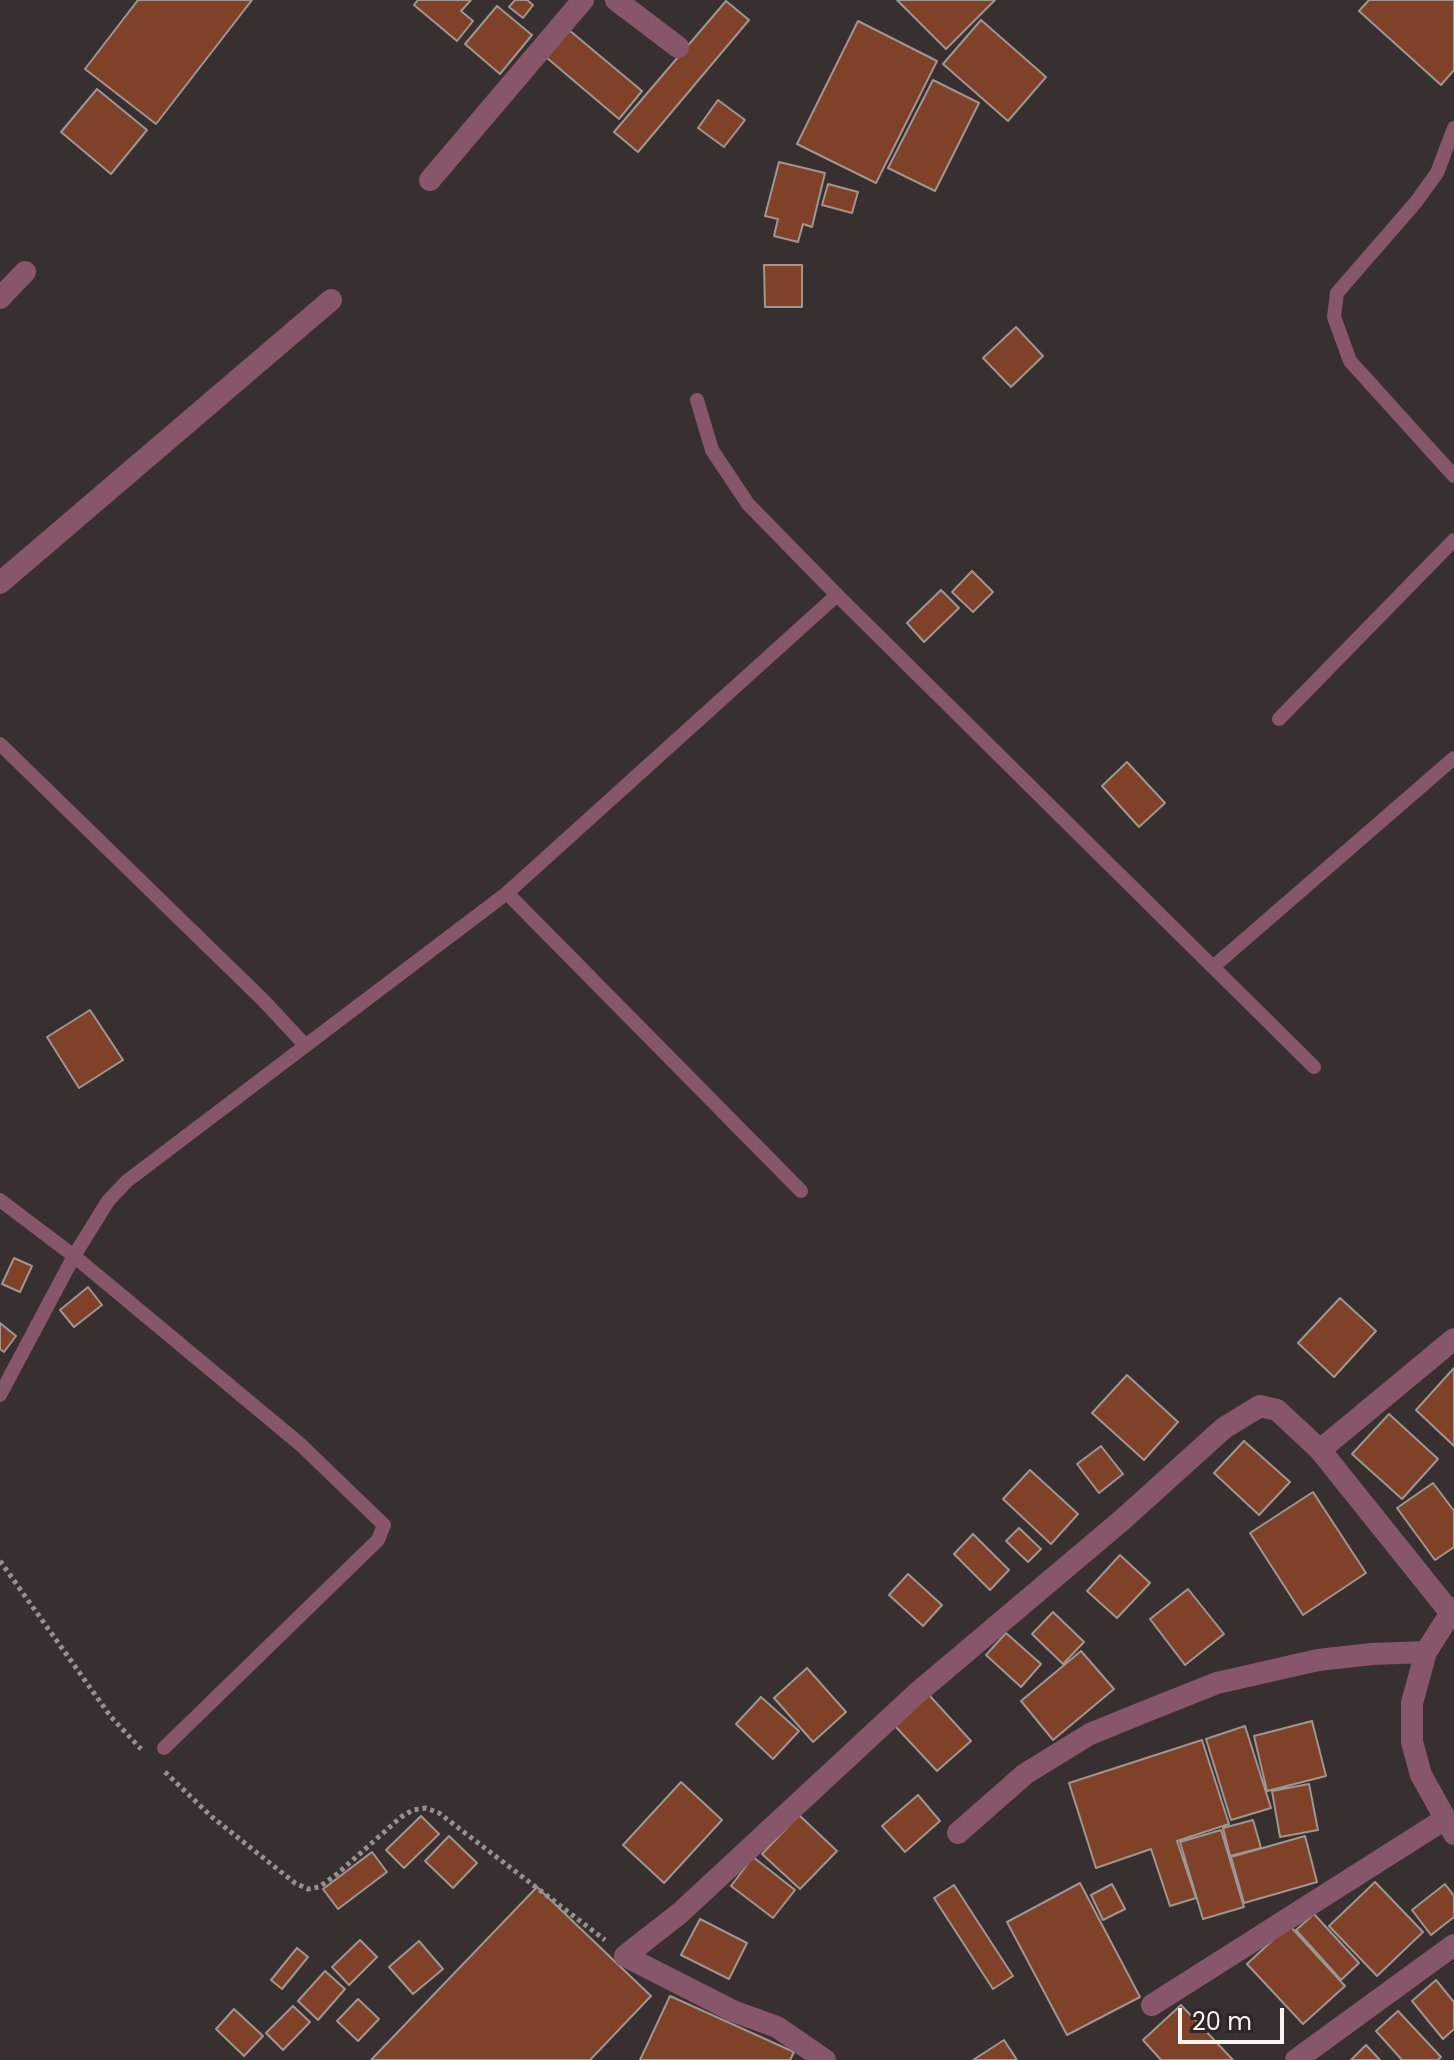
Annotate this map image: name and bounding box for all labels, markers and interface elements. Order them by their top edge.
scale bar [1182,1992,1288,2042]
text: 20 m [1192,2005,1252,2038]

